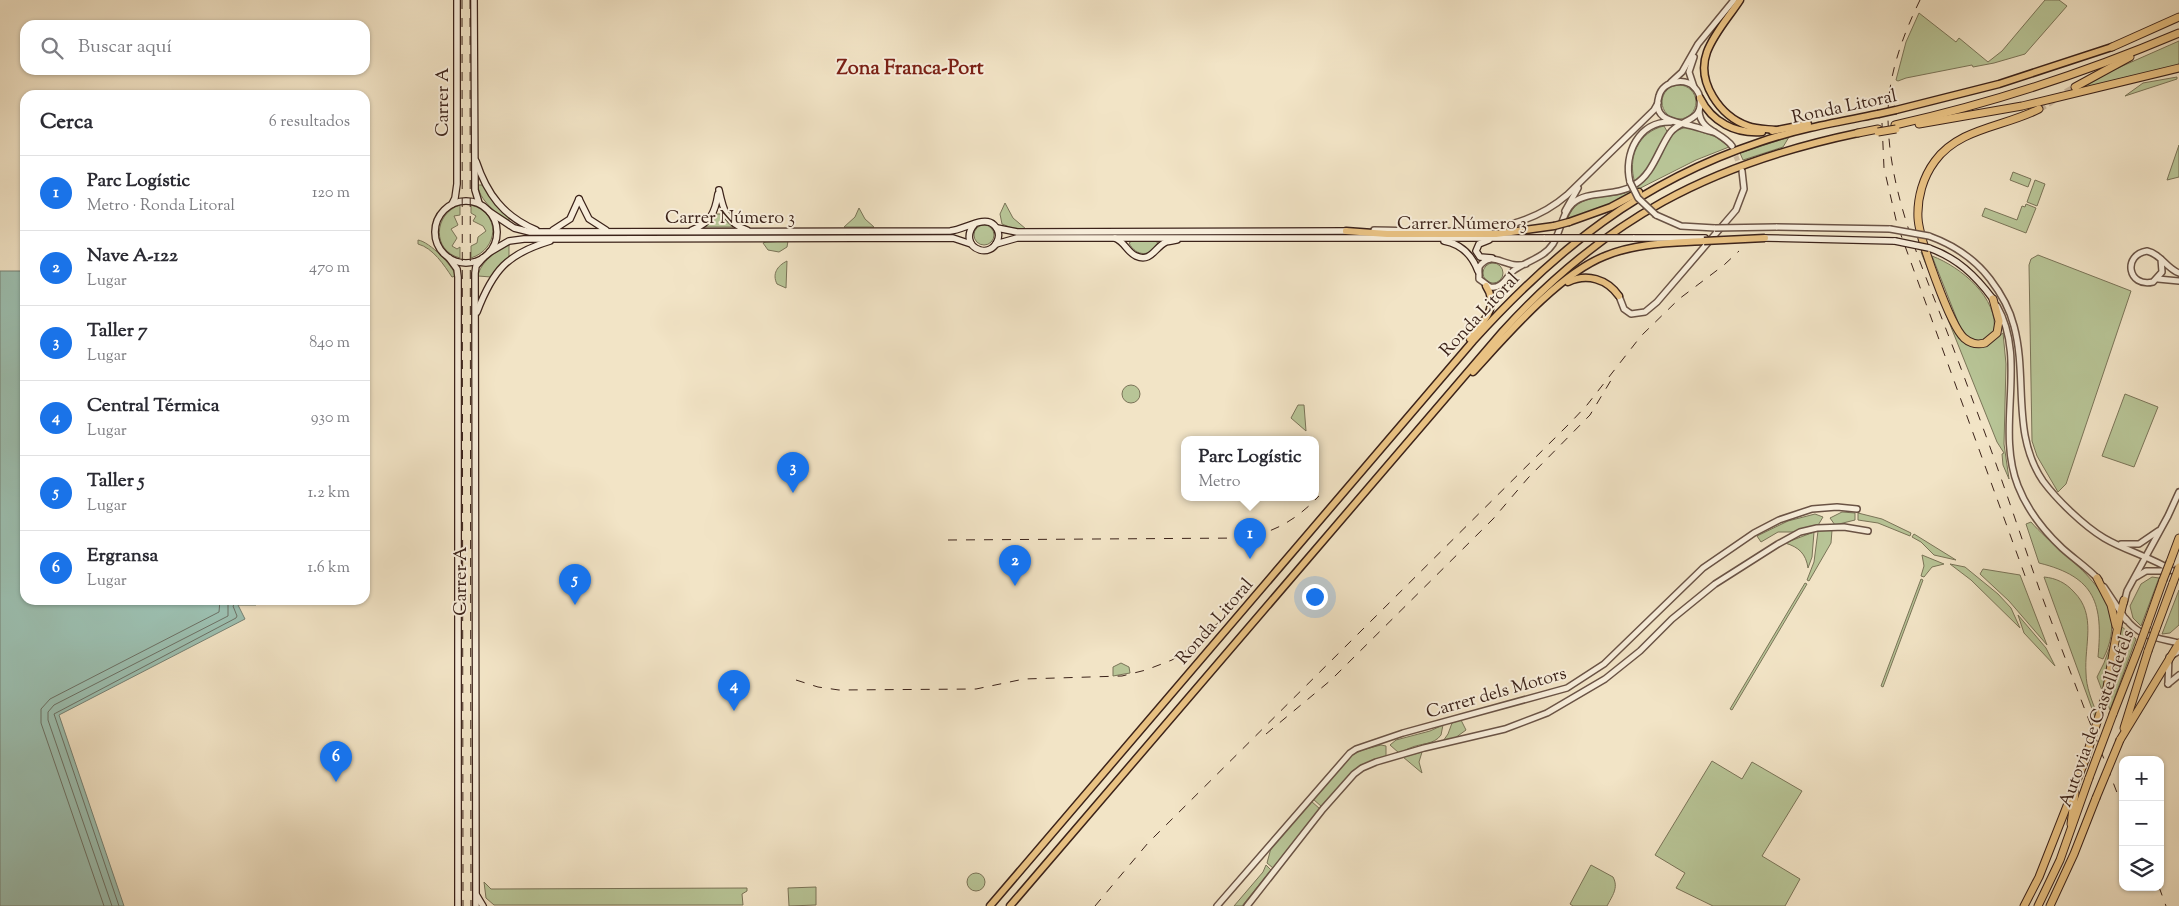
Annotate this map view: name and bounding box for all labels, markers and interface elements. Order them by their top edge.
search box [20,20,370,75]
icon: search [38,34,66,62]
text: Buscar aquí [78,34,172,61]
district label: Zona Franca-Port [836,55,984,84]
street label: Carrer A [431,67,457,137]
street label: Ronda Litoral [1789,84,1899,132]
text: Cerca [40,108,93,138]
text: 6 resultados [269,111,350,134]
text: Parc Logístic [87,168,190,195]
text: 1 [53,182,59,205]
text: 120 m [312,182,350,205]
text: Metro · Ronda Litoral [87,195,235,218]
street label: Carrer Número 3 [665,206,795,232]
street label: Carrer Número 3 [1397,212,1527,238]
text: Nave A-122 [87,243,178,270]
text: 2 [52,257,60,280]
text: 470 m [309,257,350,280]
street label: Ronda Litoral [1434,267,1526,363]
text: Lugar [87,270,127,293]
text: Taller 7 [87,318,147,345]
text: 3 [53,332,59,355]
text: 840 m [309,332,350,355]
text: Lugar [87,345,127,368]
text: Central Térmica [87,393,219,420]
text: 4 [52,407,60,430]
text: 930 m [311,407,350,430]
text: Lugar [87,420,127,443]
popup [1181,436,1319,501]
text: Parc Logístic [1198,444,1302,471]
pin: 3 [777,452,809,493]
text: Taller 5 [87,468,144,495]
text: Metro [1198,471,1241,494]
text: 5 [53,482,59,505]
text: 1.2 km [308,482,350,505]
text: Lugar [87,495,127,518]
pin: 1 [1234,518,1266,559]
text: Ergransa [87,543,158,570]
pin: 2 [999,545,1031,586]
street label: Carrer A [449,546,475,616]
text: 6 [52,557,60,580]
text: 1.6 km [308,557,350,580]
pin: 5 [559,564,591,605]
text: Lugar [87,570,127,593]
street label: Ronda Litoral [1171,573,1260,671]
your location [1302,584,1328,610]
street label: Autovia de Castelldefels [2054,626,2142,811]
street label: Carrer dels Motors [1423,661,1570,726]
pin: 4 [718,670,750,711]
pin: 6 [320,741,352,782]
map controls [2119,756,2164,891]
button: + [2119,756,2164,801]
button: − [2119,801,2164,846]
button: layers [2119,846,2164,891]

